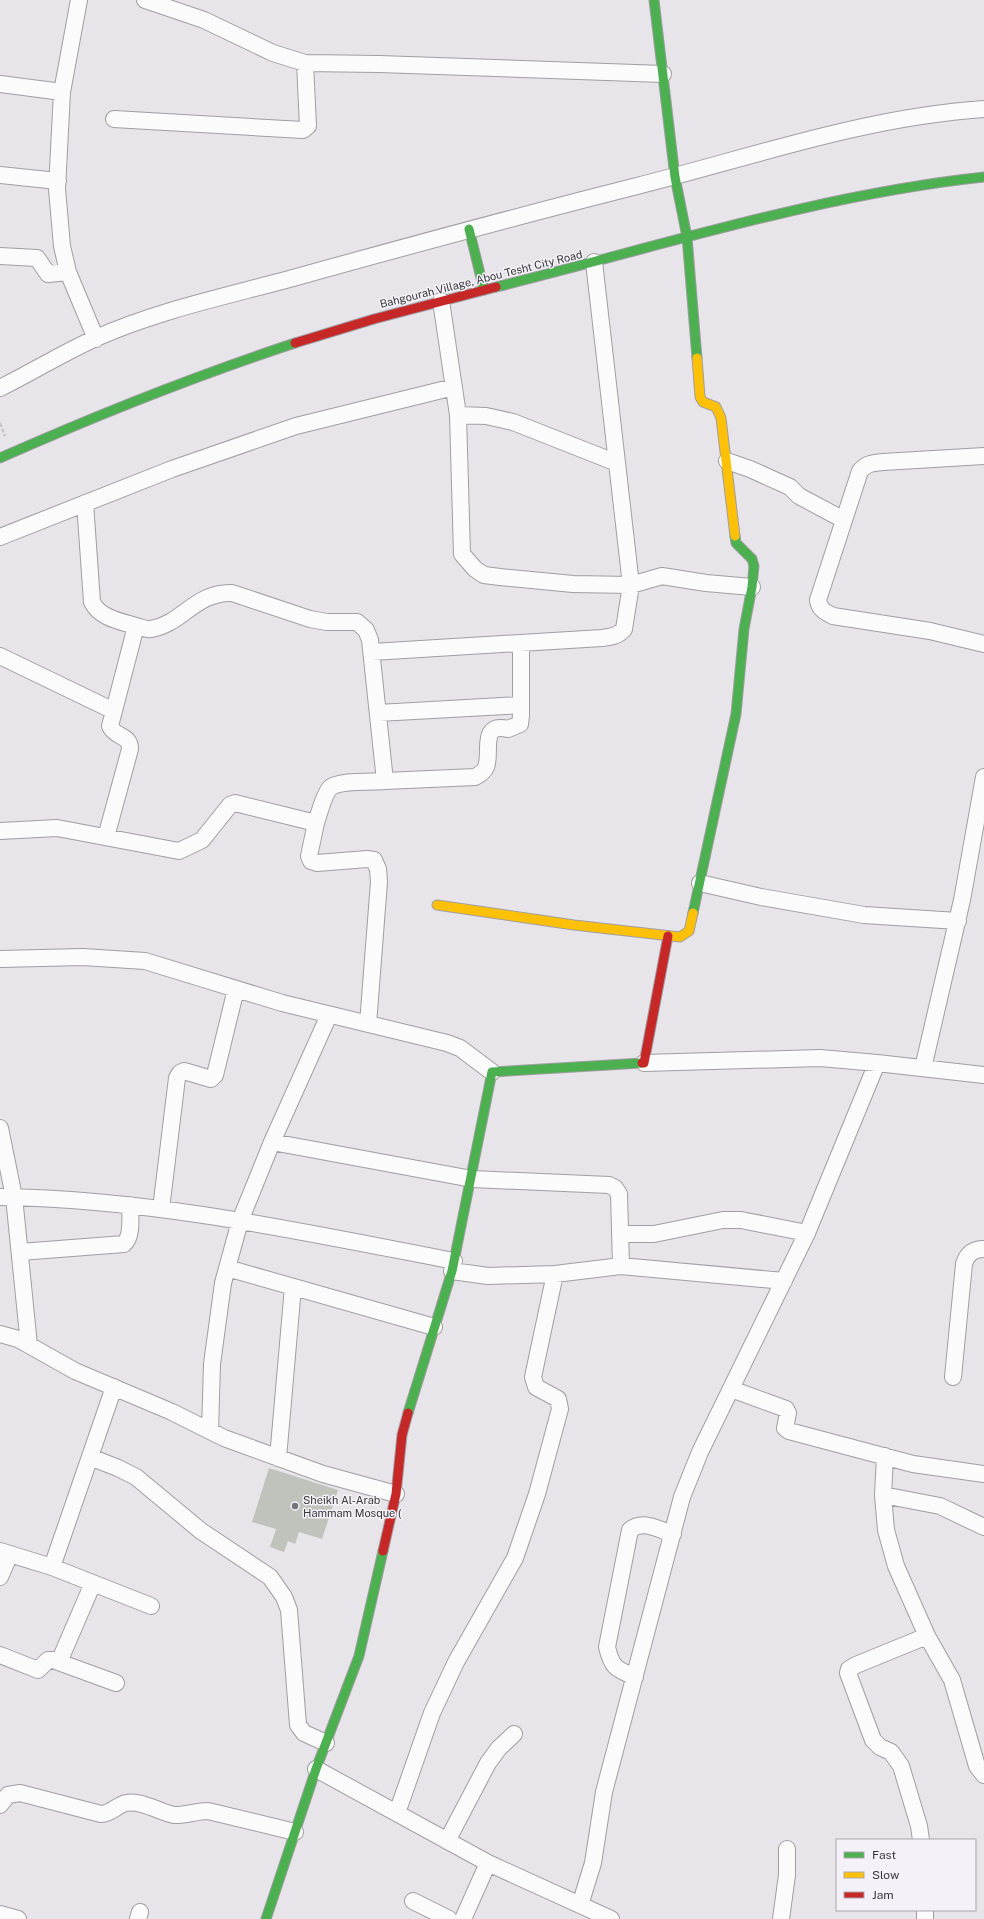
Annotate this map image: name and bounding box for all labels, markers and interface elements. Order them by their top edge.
street label: Bahgourah Village, Abou Tesht City Road [378,248,584,310]
place label: Sheikh Al-Arab Hammam Mosque ( [303,1494,402,1519]
marker: Sheikh Al-Arab Hammam Mosque ( [290,1501,300,1511]
legend [836,1839,976,1911]
text: Fast [872,1848,897,1862]
text: Slow [872,1868,900,1882]
text: Jam [872,1888,894,1902]

